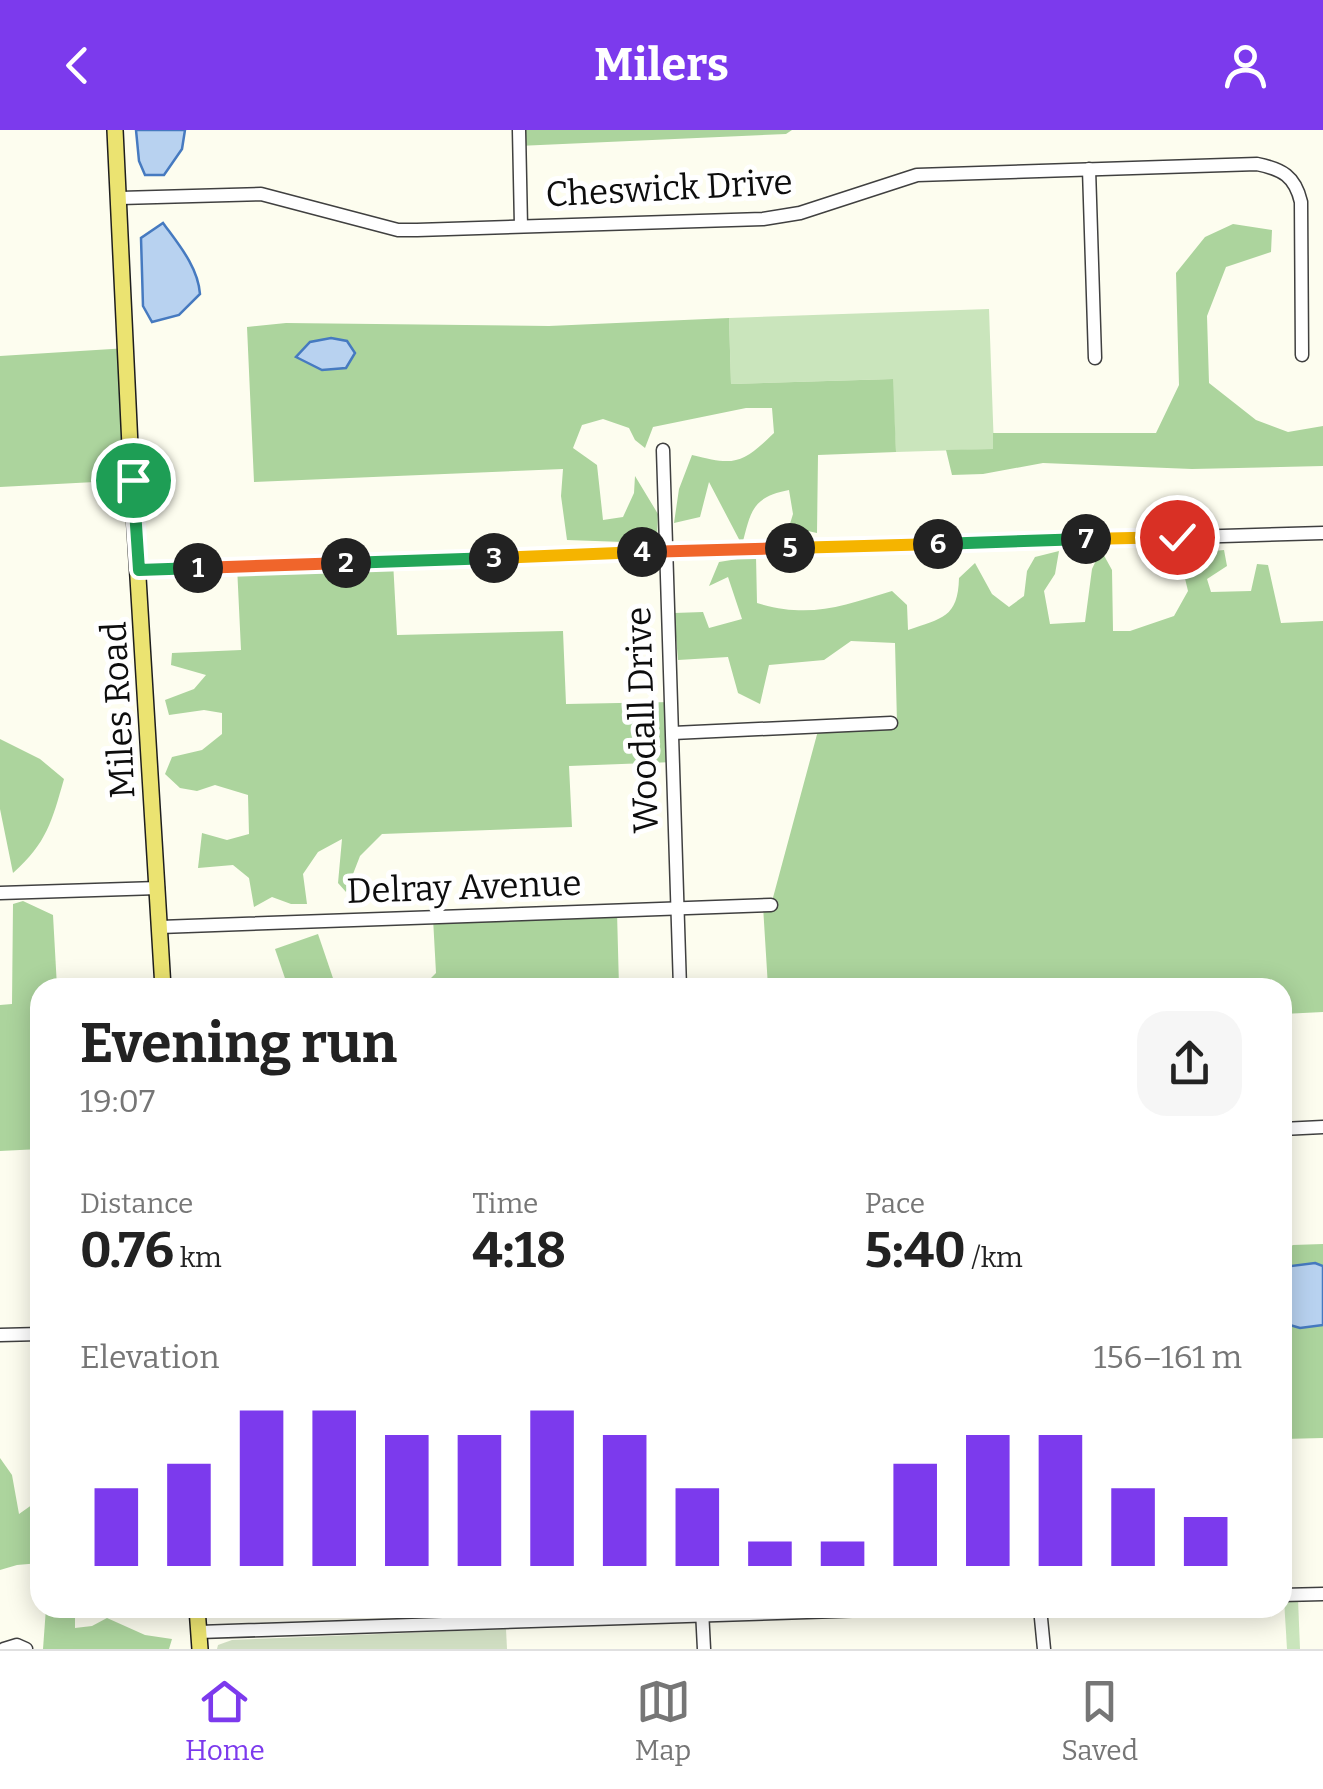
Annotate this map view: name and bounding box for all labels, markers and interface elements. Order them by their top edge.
icon: back [50,38,105,93]
text: Milers [594,38,729,92]
icon: person [1218,38,1273,93]
street label: Cheswick Drive [544,161,794,215]
pin [91,438,176,523]
icon: arrive [106,453,161,508]
pin [1135,495,1220,580]
icon: check [1150,510,1205,565]
pin: 7 [1061,514,1111,564]
pin: 6 [913,519,963,569]
text: 7 [1078,522,1094,555]
pin: 5 [765,523,815,573]
pin: 4 [617,527,667,577]
text: 6 [930,527,946,560]
text: 5 [782,531,798,564]
pin: 3 [469,533,519,583]
text: 4 [633,535,651,568]
pin: 2 [321,538,371,588]
text: 3 [486,541,502,574]
pin: 1 [173,543,223,593]
text: 2 [338,546,354,579]
text: 1 [192,551,204,584]
street label: Woodall Drive [617,606,667,834]
street label: Miles Road [92,621,144,799]
street label: Delray Avenue [346,862,582,912]
text: Evening run [80,1011,397,1077]
button: share [1137,1011,1242,1116]
text: 19:07 [80,1082,155,1120]
text: Distance [80,1187,193,1220]
text: Time [472,1187,538,1220]
text: Pace [865,1187,925,1220]
text: 0.76 [80,1220,174,1280]
text: 4:18 [472,1220,566,1280]
text: 5:40 [865,1220,966,1280]
text: km [174,1241,222,1274]
text: /km [966,1241,1023,1274]
text: Elevation [80,1338,220,1376]
text: 156–161 m [1093,1338,1242,1376]
tab: Home [185,1674,265,1767]
tab: Map [635,1674,691,1767]
tab: Saved [1061,1674,1138,1767]

